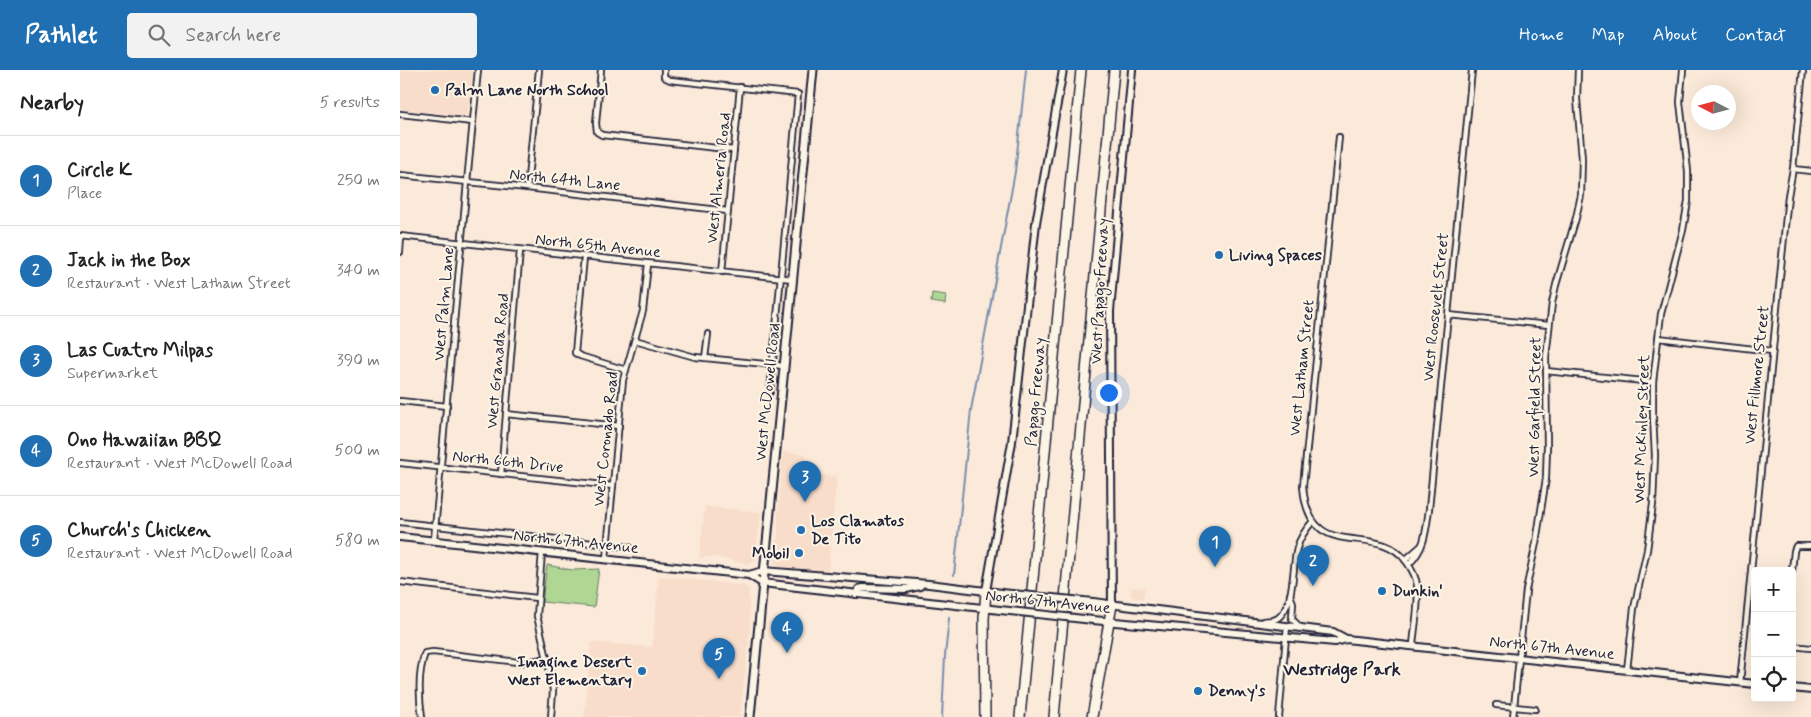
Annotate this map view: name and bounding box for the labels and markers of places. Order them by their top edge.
place label: Palm Lane North School [445,80,609,101]
marker: Palm Lane North School [429,84,441,96]
place label: Living Spaces [1229,245,1322,267]
marker: Living Spaces [1213,249,1225,261]
pin: 3 [789,461,821,502]
place label: Los Clamatos De Tito [811,511,905,550]
marker: Los Clamatos De Tito [795,524,807,536]
pin: 1 [1199,526,1231,567]
place label: Mobil [752,543,789,564]
pin: 2 [1297,545,1329,586]
marker: Mobil [793,547,805,559]
place label: Dunkin' [1392,581,1443,602]
marker: Dunkin' [1376,585,1388,597]
pin: 4 [771,612,803,653]
pin: 5 [703,638,735,679]
place label: Imagine Desert West Elementary [507,652,633,691]
marker: Imagine Desert West Elementary [636,665,648,677]
place label: Denny's [1208,681,1266,702]
marker: Denny's [1192,685,1204,697]

